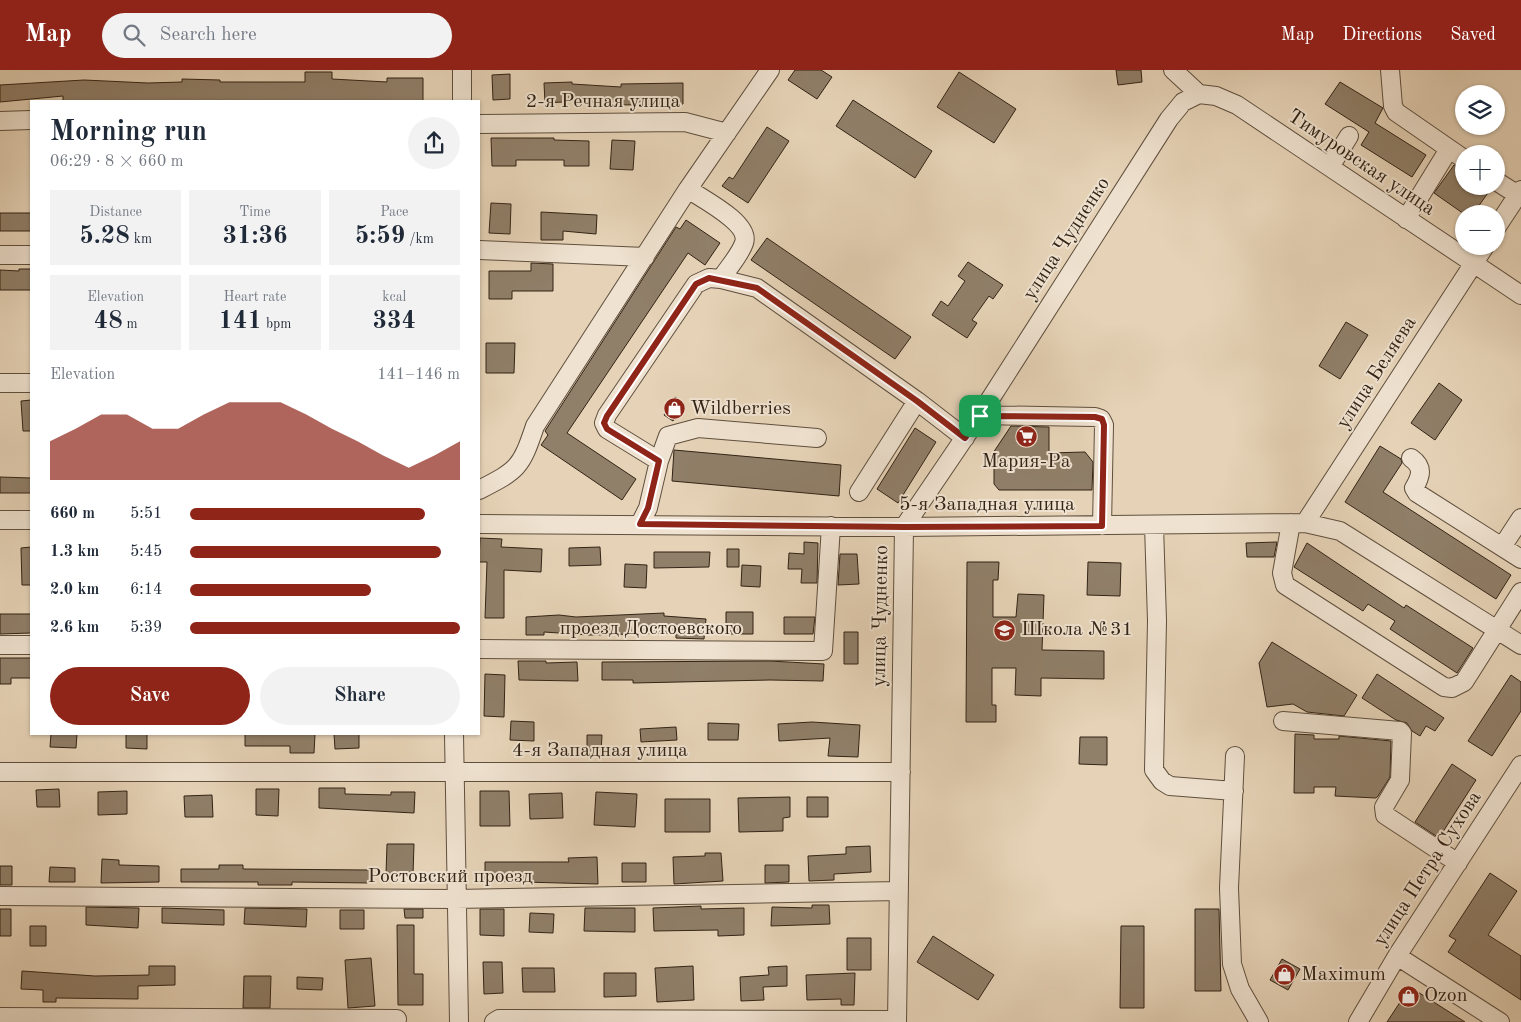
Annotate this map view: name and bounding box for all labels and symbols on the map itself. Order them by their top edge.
street label: 2-я Речная улица [526,92,680,112]
street label: Тимуровская улица [1284,106,1438,220]
street label: улица Чудненко [1020,174,1114,304]
street label: улица Беляева [1333,313,1421,433]
pin [959,395,1001,437]
shop icon: Wildberries [662,397,686,421]
place label: Wildberries [690,399,791,419]
supermarket icon: Мария-Ра [1014,424,1038,448]
place label: Мария-Ра [981,452,1071,472]
street label: 5-я Западная улица [899,495,1075,515]
street label: улица Чудненко [870,545,892,687]
school or university icon: Школа №31 [993,618,1017,642]
street label: проезд Достоевского [560,619,742,639]
place label: Школа №31 [1021,620,1133,640]
street label: 4-я Западная улица [512,741,688,761]
street label: улица Петра Сухова [1371,788,1486,950]
street label: Ростовский проезд [368,867,533,887]
shop icon: Maximum [1273,963,1297,987]
place label: Maximum [1301,965,1386,985]
shop icon: Ozon [1396,984,1420,1008]
place label: Ozon [1424,986,1468,1006]

